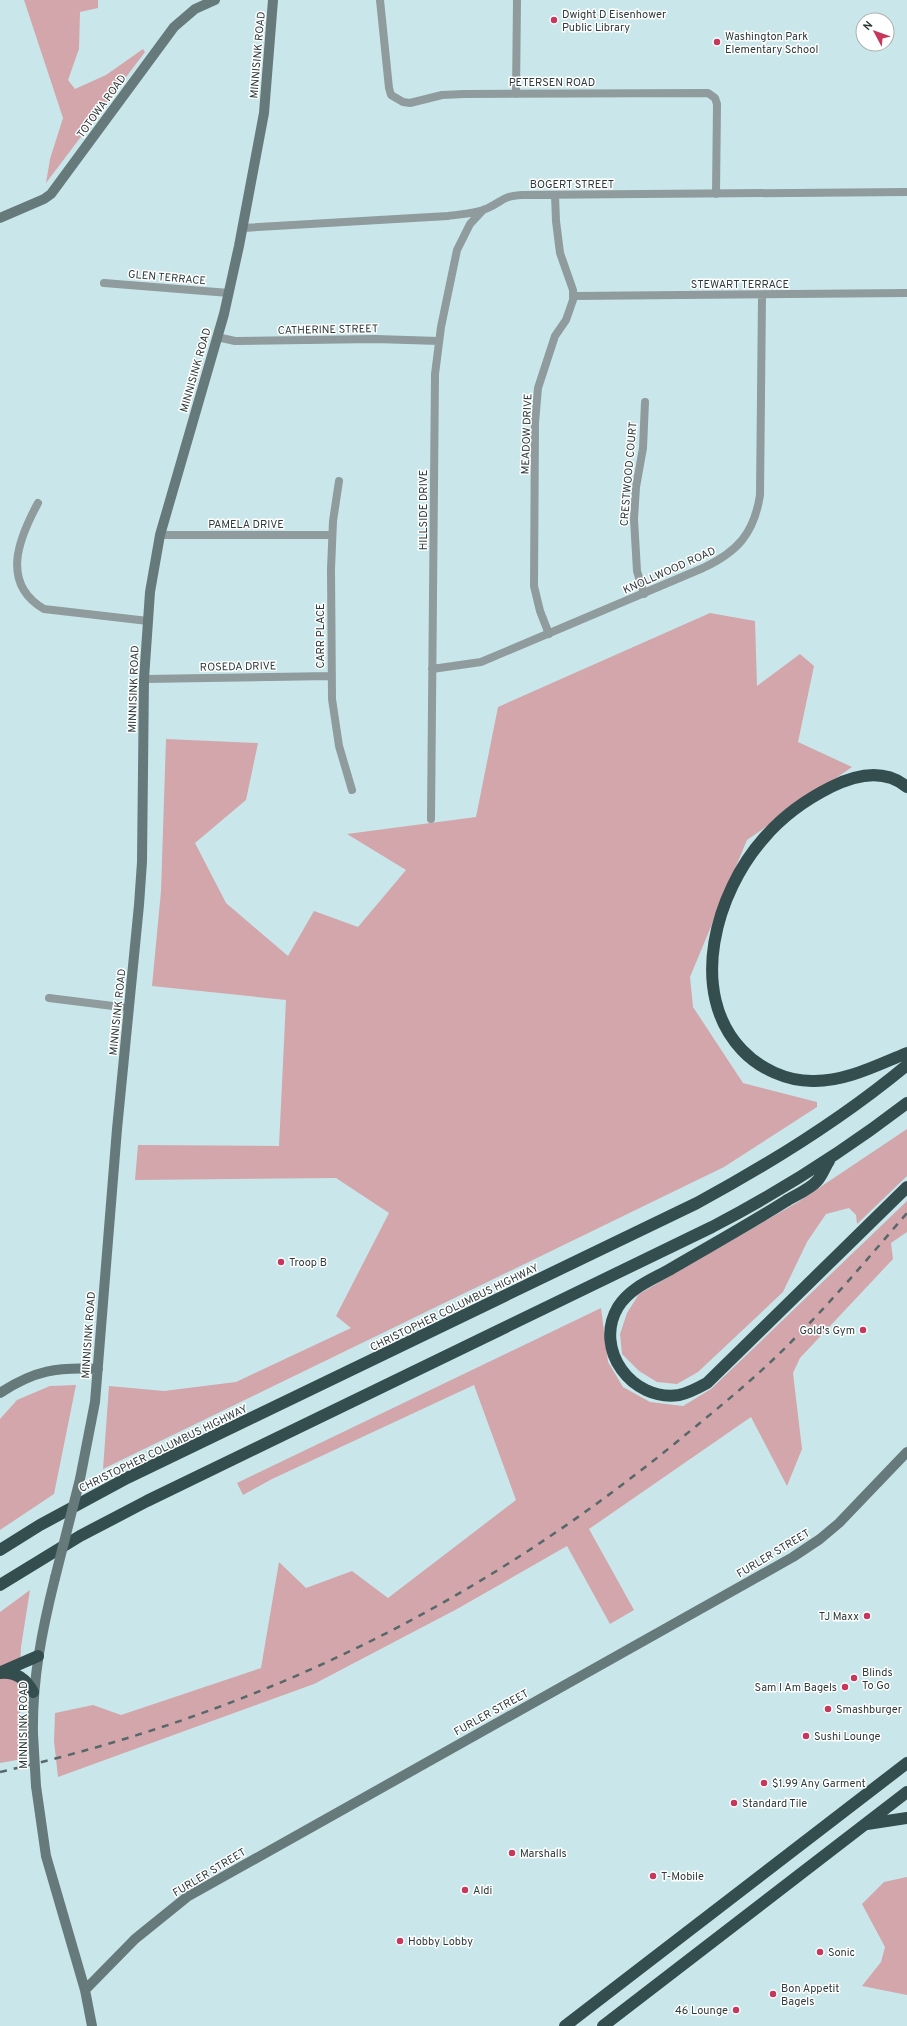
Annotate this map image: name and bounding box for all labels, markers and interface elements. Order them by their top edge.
place label: Dwight D Eisenhower Public Library [562,8,667,35]
street label: MINNISINK ROAD [247,11,269,99]
north arrow [855,12,895,52]
marker: Dwight D Eisenhower Public Library [549,15,559,25]
text: N [860,19,876,34]
place label: Washington Park Elementary School [725,30,818,57]
marker: Washington Park Elementary School [712,37,722,47]
street label: TOTOWA ROAD [74,72,130,141]
street label: PETERSEN ROAD [509,76,595,90]
street label: BOGERT STREET [530,178,614,192]
street label: GLEN TERRACE [127,268,206,288]
street label: STEWART TERRACE [691,278,789,292]
street label: CATHERINE STREET [278,322,378,338]
street label: MINNISINK ROAD [177,326,215,414]
street label: MEADOW DRIVE [519,393,535,475]
street label: CRESTWOOD COURT [617,421,641,527]
street label: HILLSIDE DRIVE [417,470,431,550]
street label: PAMELA DRIVE [208,518,284,532]
street label: KNOLLWOOD ROAD [621,544,718,598]
street label: CARR PLACE [314,603,328,669]
street label: MINNISINK ROAD [125,645,143,733]
street label: ROSEDA DRIVE [200,659,276,675]
street label: MINNISINK ROAD [106,968,130,1056]
place label: Troop B [289,1256,327,1270]
marker: Troop B [276,1257,286,1267]
street label: CHRISTOPHER COLUMBUS HIGHWAY [368,1261,541,1355]
street label: MINNISINK ROAD [79,1291,99,1379]
place label: Gold's Gym [800,1324,855,1338]
marker: Gold's Gym [858,1325,868,1335]
street label: CHRISTOPHER COLUMBUS HIGHWAY [77,1402,250,1496]
street label: FURLER STREET [734,1526,813,1581]
place label: TJ Maxx [819,1610,859,1624]
marker: TJ Maxx [862,1611,872,1621]
place label: Blinds To Go [862,1666,893,1693]
marker: Blinds To Go [849,1673,859,1683]
street label: MINNISINK ROAD [17,1681,31,1769]
place label: Sam I Am Bagels [755,1681,837,1695]
marker: Sam I Am Bagels [840,1682,850,1692]
street label: FURLER STREET [452,1687,531,1739]
place label: Smashburger [836,1703,903,1717]
marker: Smashburger [823,1704,833,1714]
place label: Sushi Lounge [814,1730,881,1744]
marker: Sushi Lounge [801,1731,811,1741]
place label: $1.99 Any Garment [772,1777,866,1791]
marker: $1.99 Any Garment [759,1778,769,1788]
place label: Standard Tile [742,1797,807,1811]
marker: Standard Tile [729,1798,739,1808]
street label: FURLER STREET [170,1845,249,1900]
place label: Marshalls [520,1847,567,1861]
marker: Marshalls [507,1848,517,1858]
place label: T-Mobile [661,1870,704,1884]
marker: T-Mobile [648,1871,658,1881]
place label: Aldi [473,1884,492,1898]
marker: Aldi [460,1885,470,1895]
place label: Hobby Lobby [408,1935,473,1949]
marker: Hobby Lobby [395,1936,405,1946]
place label: Sonic [828,1946,855,1960]
marker: Sonic [815,1947,825,1957]
place label: Bon Appetit Bagels [781,1982,839,2009]
marker: Bon Appetit Bagels [768,1989,778,1999]
place label: 46 Lounge [675,2004,728,2018]
marker: 46 Lounge [731,2005,741,2015]

